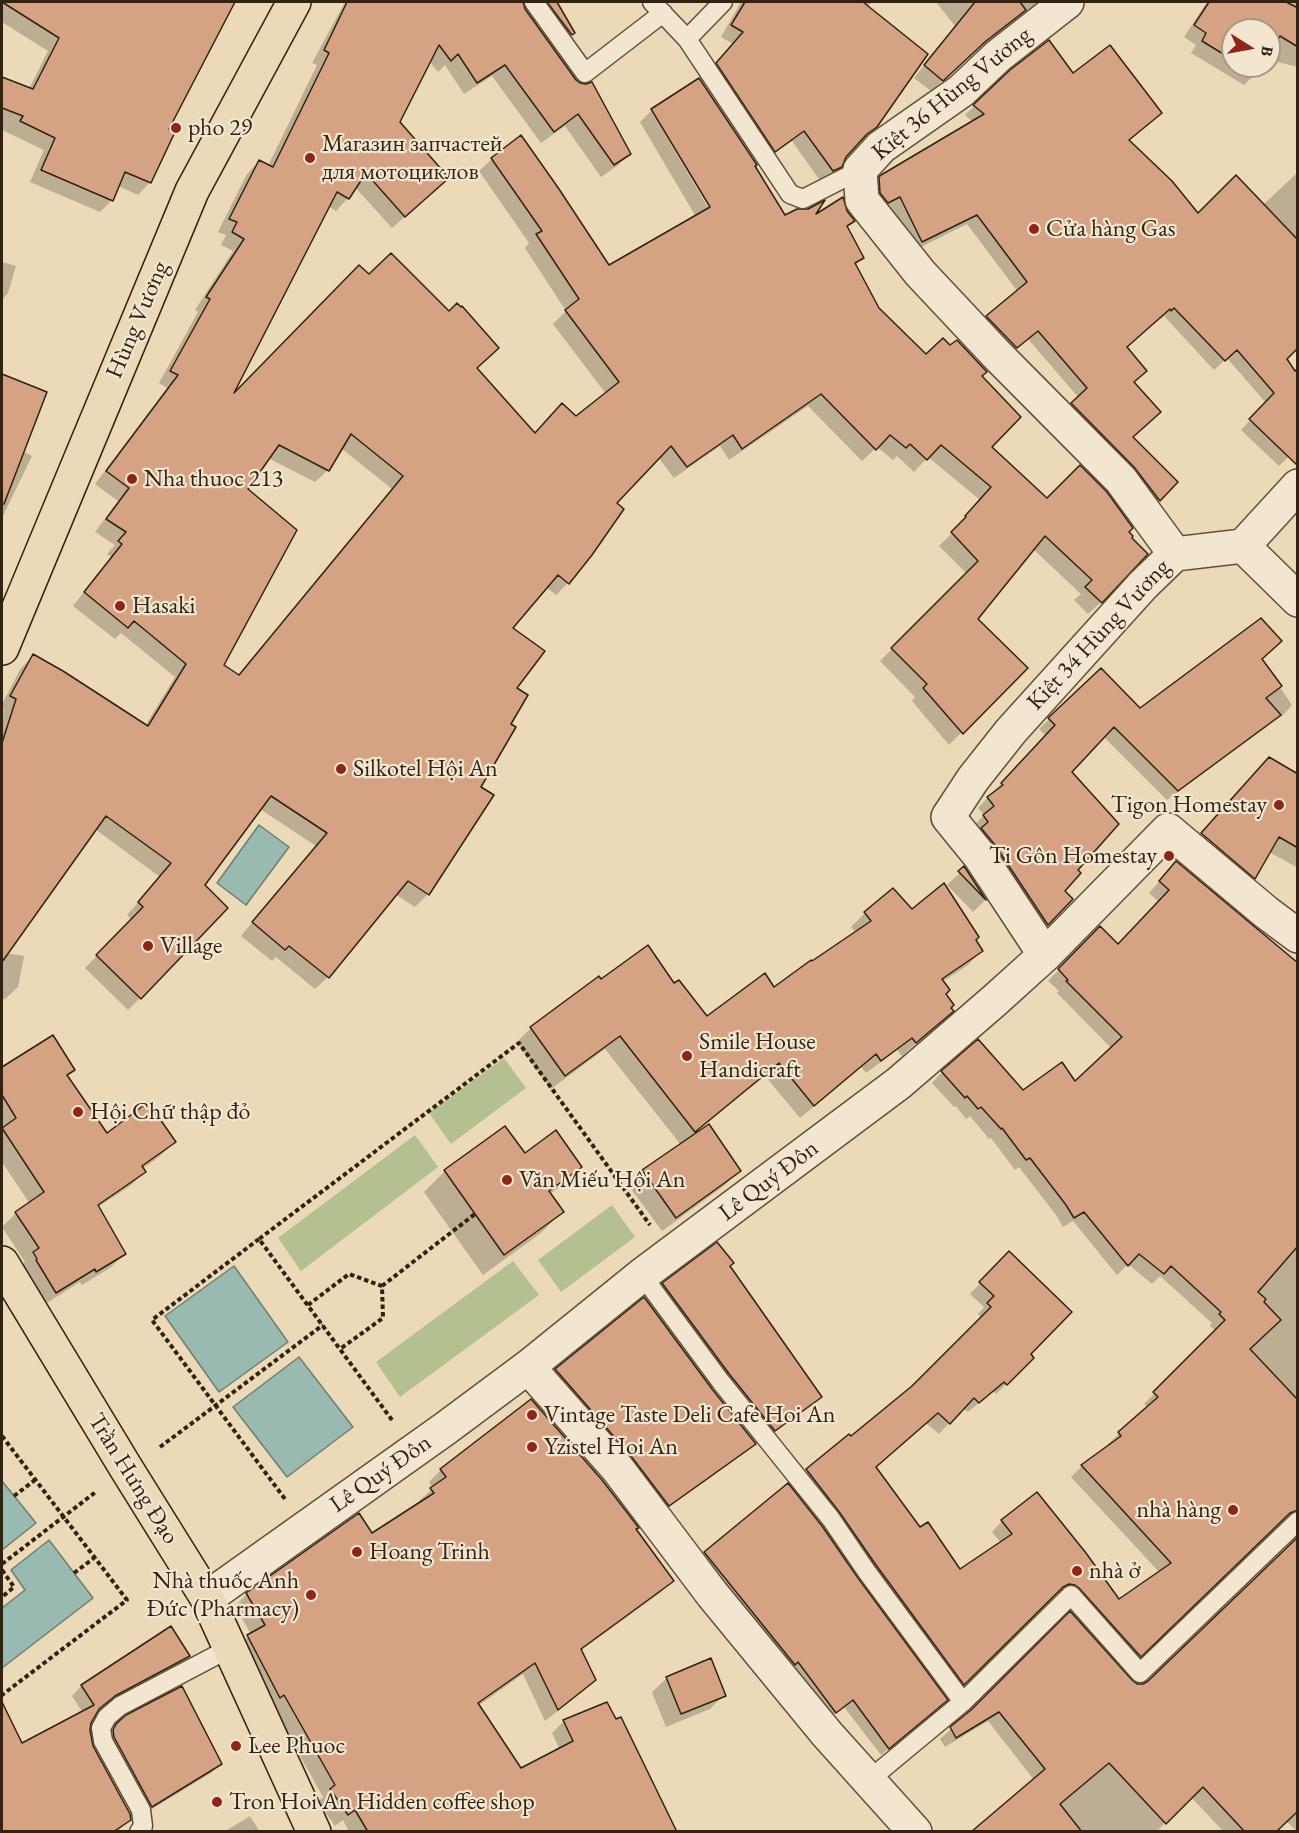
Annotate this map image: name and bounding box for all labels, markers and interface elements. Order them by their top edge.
north arrow [1221,18,1281,78]
street label: Kiệt 36 Hùng Vương [867,21,1037,167]
text: B [1256,44,1278,58]
place label: pho 29 [188,114,252,142]
marker: pho 29 [169,121,183,135]
place label: Магазин запчастей для мотоциклов [322,130,502,186]
marker: Магазин запчастей для мотоциклов [303,151,317,165]
place label: Cửa hàng Gas [1046,215,1176,243]
marker: Cửa hàng Gas [1027,222,1041,236]
street label: Hùng Vương [100,257,176,383]
place label: Nha thuoc 213 [144,465,283,493]
marker: Nha thuoc 213 [125,472,139,486]
street label: Kiệt 34 Hùng Vương [1021,553,1177,717]
place label: Hasaki [132,592,195,620]
marker: Hasaki [113,599,127,613]
place label: Silkotel Hội An [353,755,498,783]
marker: Silkotel Hội An [334,762,348,776]
place label: Tigon Homestay [1111,791,1267,819]
marker: Tigon Homestay [1272,798,1286,812]
place label: Ti Gôn Homestay [989,842,1157,870]
marker: Ti Gôn Homestay [1162,849,1176,863]
place label: Village [160,932,222,960]
marker: Village [141,939,155,953]
place label: Smile House Handicraft [699,1028,816,1084]
marker: Smile House Handicraft [680,1049,694,1063]
place label: Hội Chữ thập đỏ [90,1098,250,1126]
marker: Hội Chữ thập đỏ [71,1105,85,1119]
street label: Lê Quý Đôn [714,1134,824,1228]
place label: Văn Miếu Hội An [519,1166,685,1194]
marker: Văn Miếu Hội An [500,1173,514,1187]
place label: Vintage Taste Deli Cafe Hoi An [544,1401,835,1429]
street label: Trần Hưng Đạo [81,1408,185,1550]
marker: Vintage Taste Deli Cafe Hoi An [525,1408,539,1422]
street label: Lê Quý Đôn [325,1429,437,1519]
place label: Yzistel Hoi An [544,1433,678,1461]
marker: Yzistel Hoi An [525,1440,539,1454]
place label: nhà hàng [1137,1496,1221,1524]
marker: nhà hàng [1226,1503,1240,1517]
place label: Hoang Trinh [369,1538,490,1566]
marker: Hoang Trinh [350,1545,364,1559]
place label: nhà ở [1089,1557,1141,1585]
marker: nhà ở [1070,1564,1084,1578]
place label: Nhà thuốc Anh Đức (Pharmacy) [147,1567,299,1623]
marker: Nhà thuốc Anh Đức (Pharmacy) [304,1588,318,1602]
place label: Lee Phuoc [248,1732,345,1760]
marker: Lee Phuoc [229,1739,243,1753]
place label: Tron Hoi An Hidden coffee shop [229,1788,535,1816]
marker: Tron Hoi An Hidden coffee shop [210,1795,224,1809]

